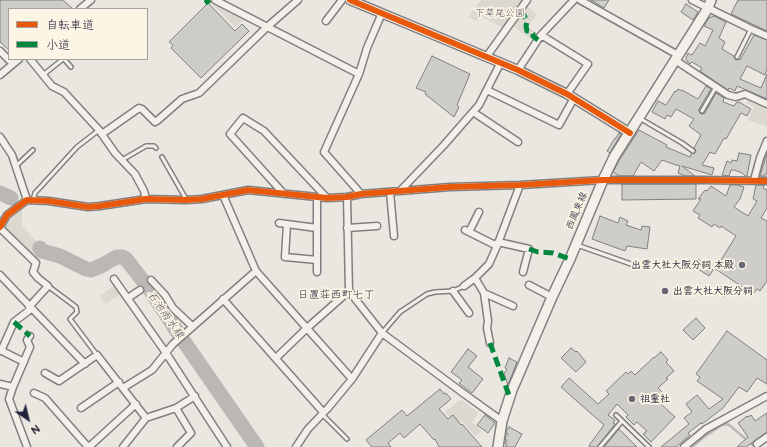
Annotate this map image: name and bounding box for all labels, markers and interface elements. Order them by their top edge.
park label: 下草尾公園 [475,7,525,19]
legend [8,8,148,60]
text: 自転車道 [46,18,94,33]
text: 小道 [46,38,70,53]
street label: 西鳳東線 [564,190,590,232]
place label: 出雲大社大阪分祠 本殿 [631,259,734,271]
marker: 出雲大社大阪分祠 本殿 [737,260,747,270]
place label: 出雲大社大阪分祠 [673,285,753,297]
marker: 出雲大社大阪分祠 [660,286,670,296]
district label: 日置荘西町七丁 [298,288,374,302]
water label: 石池雨水線 [144,289,186,341]
place label: 祖霊社 [640,393,670,405]
marker: 祖霊社 [627,394,637,404]
north arrow [8,399,48,439]
text: N [28,422,42,437]

